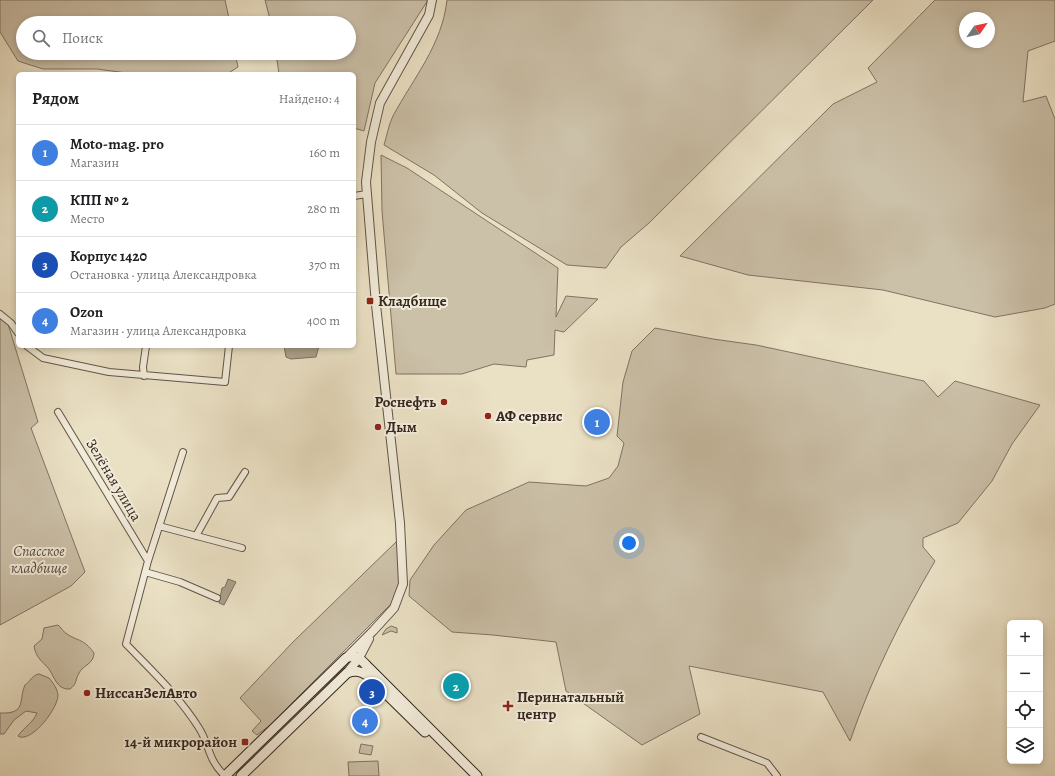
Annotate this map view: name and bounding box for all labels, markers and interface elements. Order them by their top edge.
north arrow [959,12,995,48]
search box [16,16,356,60]
icon: search [30,27,52,49]
text: Поиск [62,28,103,48]
text: Рядом [32,87,79,110]
text: Найдено: 4 [279,90,340,107]
text: Moto-mag. pro [70,134,164,154]
text: 1 [43,144,47,161]
text: 160 m [309,144,340,161]
text: Магазин [70,154,119,171]
text: КПП № 2 [70,190,129,210]
text: 2 [42,200,48,217]
text: 280 m [307,200,340,217]
text: Место [70,210,105,227]
text: Корпус 1420 [70,246,147,266]
text: 3 [42,256,48,273]
text: 370 m [309,256,340,273]
text: Остановка · улица Александровка [70,266,257,283]
place label: Кладбище [378,291,447,311]
marker: Кладбище [365,296,375,306]
text: Ozon [70,302,103,322]
text: 4 [42,312,48,329]
text: 400 m [307,312,340,329]
text: Магазин · улица Александровка [70,322,247,339]
place label: Роснефть [375,392,436,412]
marker: Роснефть [439,397,449,407]
place label: АФ сервис [495,406,563,426]
pin: 1 [584,407,610,437]
marker: АФ сервис [483,411,493,421]
place label: Дым [386,417,417,437]
marker: Дым [373,422,383,432]
street label: Зелёная улица [81,435,147,525]
your location [619,533,639,553]
park label: Спасское кладбище [11,541,68,578]
map controls [1007,620,1043,764]
button: + [1007,620,1043,656]
button: − [1007,656,1043,692]
pin: 2 [443,671,469,701]
pin: 3 [359,677,385,707]
place label: НиссанЗелАвто [95,683,198,703]
place label: Перинатальный центр [517,687,624,724]
marker: НиссанЗелАвто [82,688,92,698]
button: locate [1007,692,1043,728]
marker: Перинатальный центр [502,700,514,712]
pin: 4 [352,706,378,736]
button: layers [1007,728,1043,764]
place label: 14-й микрорайон [125,732,237,752]
marker: 14-й микрорайон [240,737,250,747]

